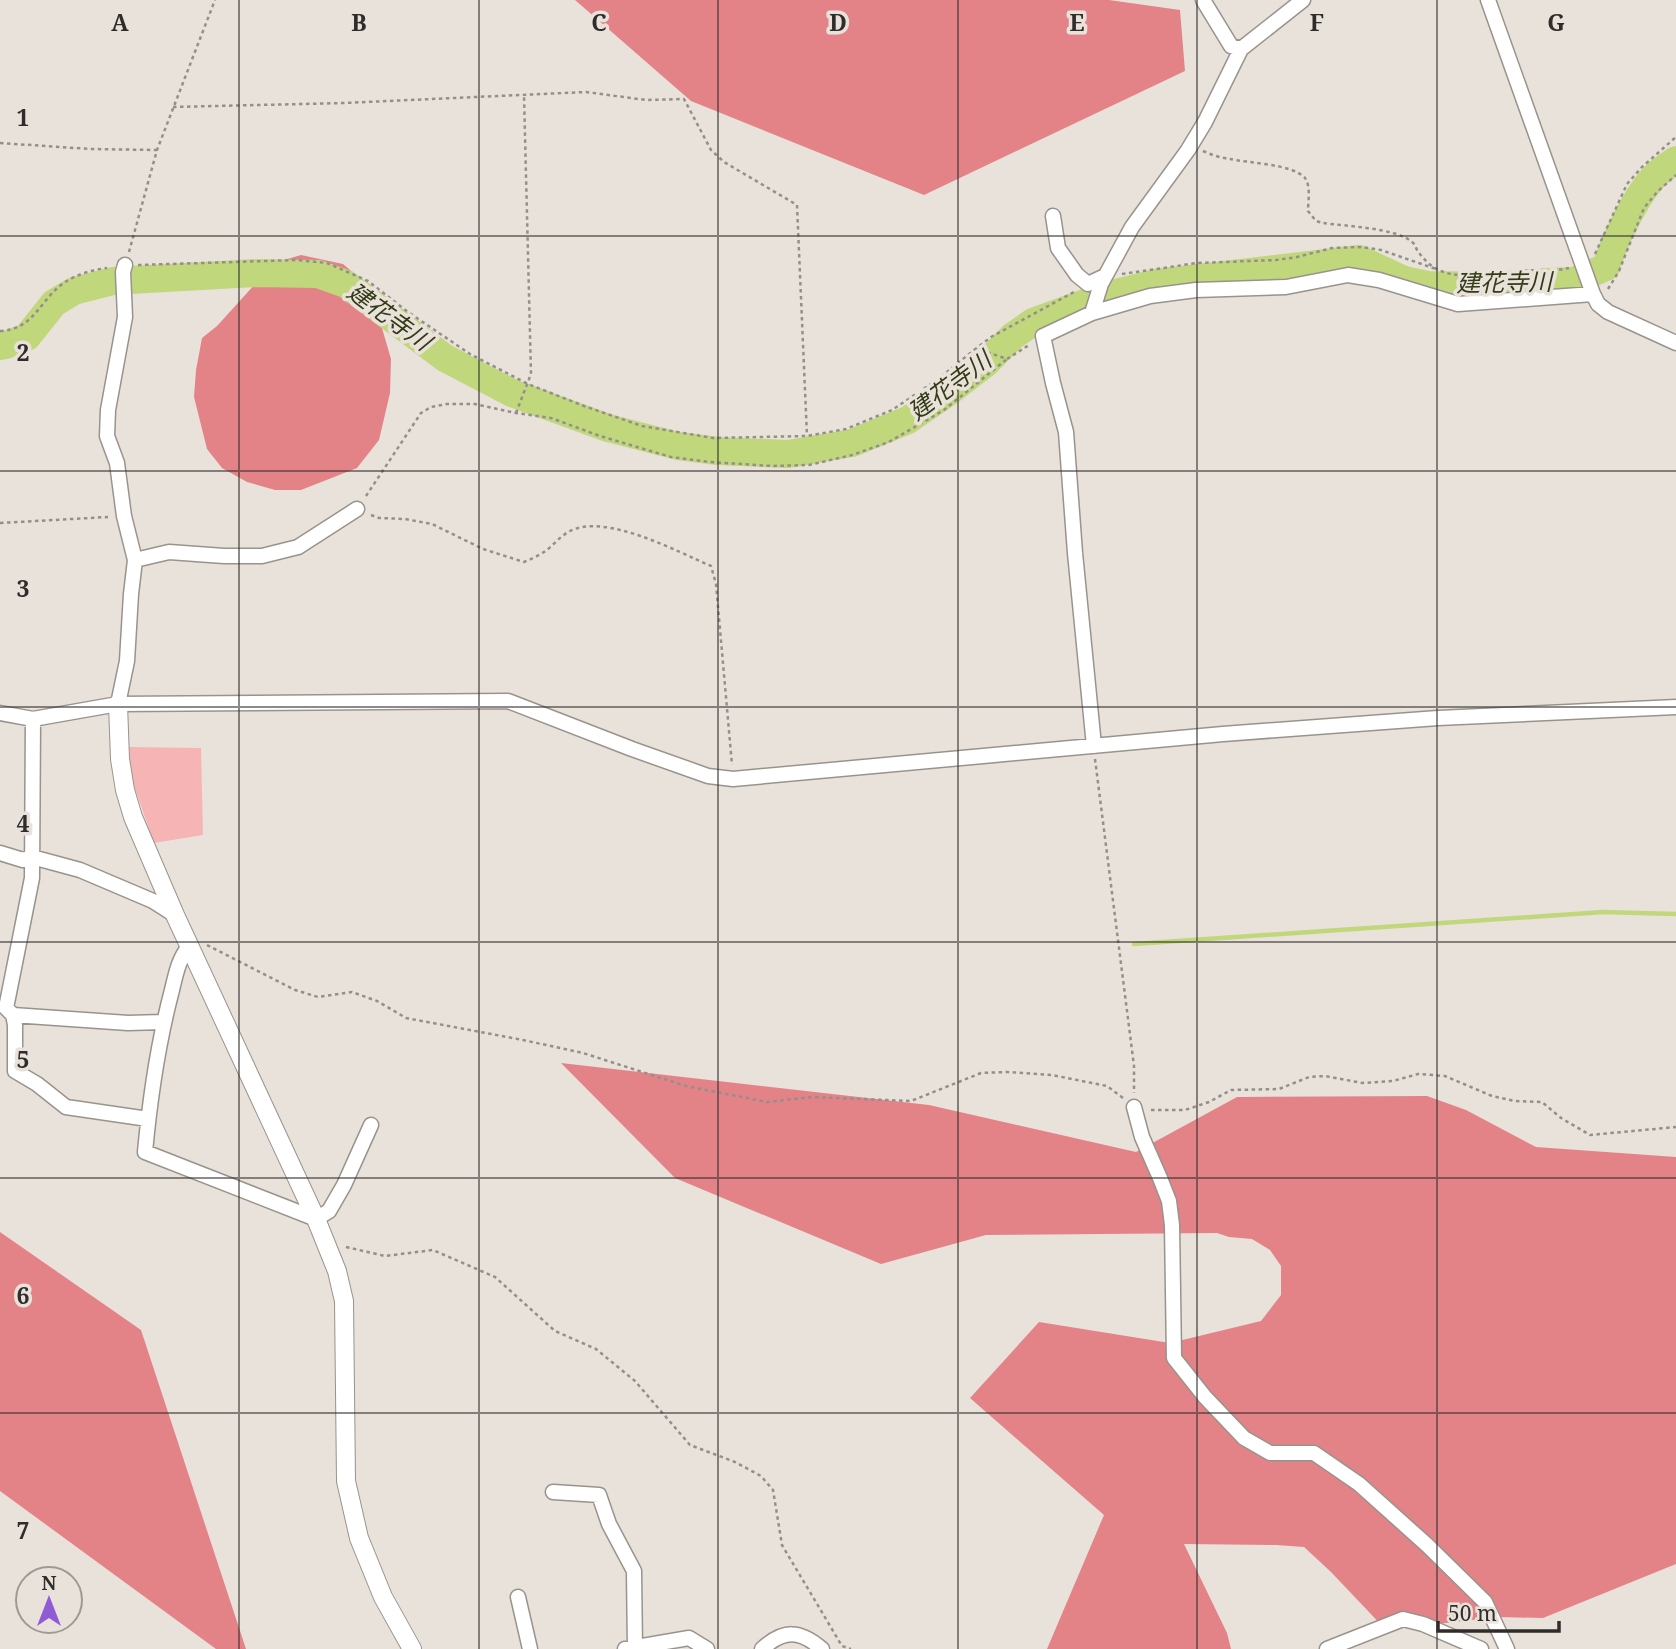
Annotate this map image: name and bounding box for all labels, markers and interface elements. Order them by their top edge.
text: A [111,6,129,38]
text: B [351,6,367,38]
text: C [591,6,607,38]
text: D [829,6,847,38]
text: E [1069,6,1085,38]
text: F [1310,6,1324,38]
text: G [1547,6,1565,38]
text: 1 [17,101,30,133]
water label: 建花寺川 [1456,264,1555,299]
water label: 建花寺川 [341,274,441,359]
text: 2 [17,336,30,368]
water label: 建花寺川 [901,341,1000,427]
text: 3 [17,572,30,604]
text: 4 [17,807,30,839]
text: 5 [17,1043,30,1075]
text: 6 [17,1279,30,1311]
text: 7 [17,1514,30,1546]
north arrow [14,1565,84,1635]
text: N [42,1570,57,1596]
scale bar [1438,1590,1559,1634]
text: 50 m [1448,1599,1497,1627]

